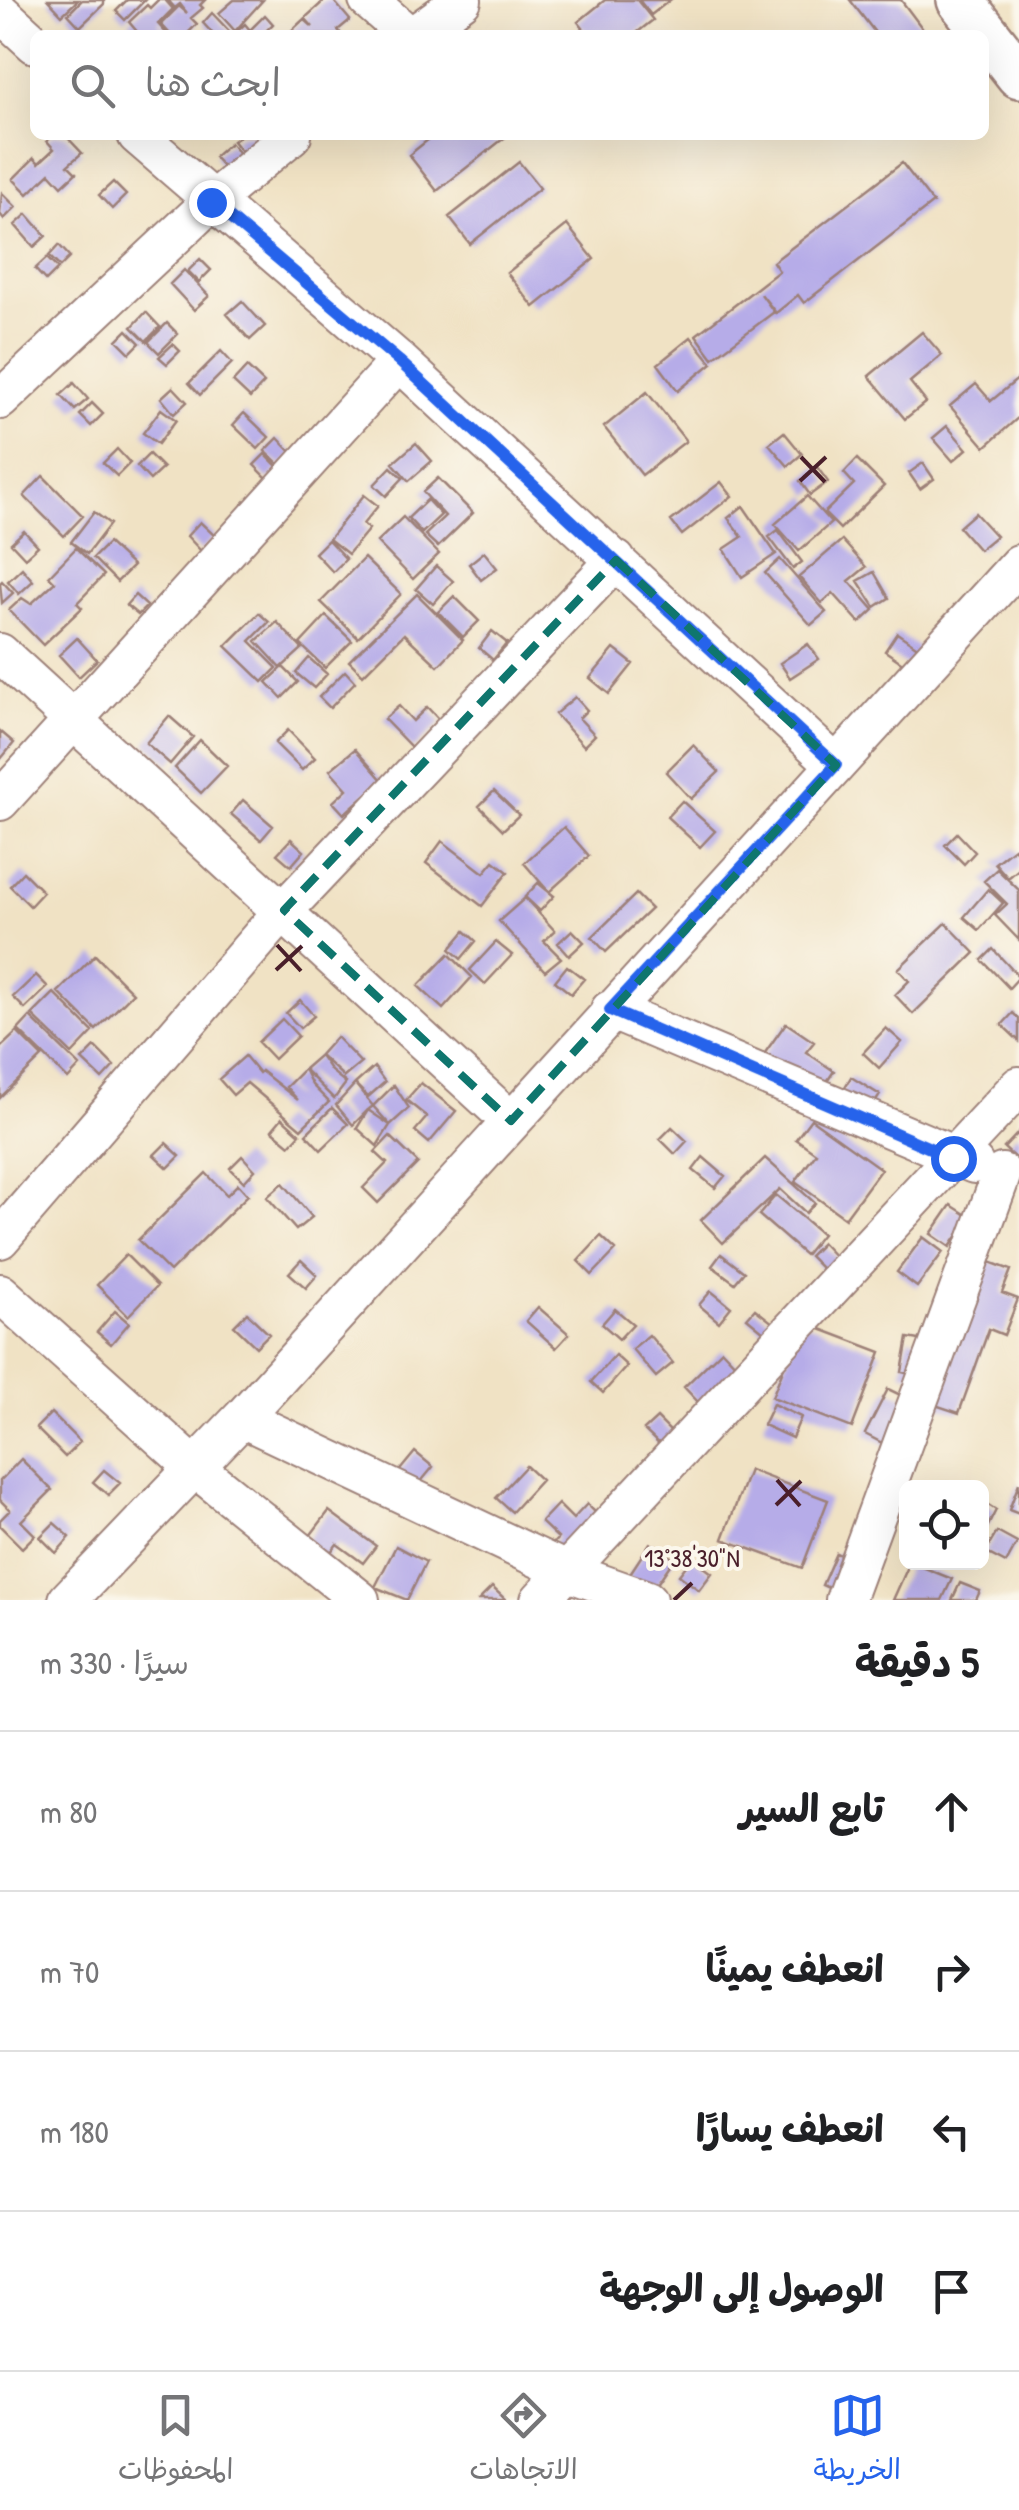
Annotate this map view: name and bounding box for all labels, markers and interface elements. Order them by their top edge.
search box [30,30,989,140]
text: ابحث هنا [145,56,281,108]
icon: search [65,58,120,113]
route end [189,180,235,226]
route start [931,1136,977,1182]
map controls [899,1480,989,1570]
button: locate [899,1480,989,1570]
text: 13°38'30"N [644,1541,740,1575]
text: 5 دقيقة [855,1633,979,1690]
text: سيرًا · 330 m [40,1641,189,1684]
text: تابع السير [740,1782,884,1834]
icon: ahead [924,1784,979,1839]
text: 80 m [40,1790,97,1833]
text: انعطف يمينًا [706,1942,884,1994]
icon: right [924,1944,979,1999]
text: 70 m [40,1950,99,1993]
text: انعطف يسارًا [696,2102,884,2154]
icon: left [924,2104,979,2159]
text: 180 m [40,2110,109,2153]
text: الوصول إلى الوجهة [599,2262,884,2314]
icon: arrive [924,2264,979,2319]
tab: المحفوظات [118,2388,233,2494]
tab: الاتجاهات [469,2388,578,2494]
tab: الخريطة [814,2388,901,2494]

